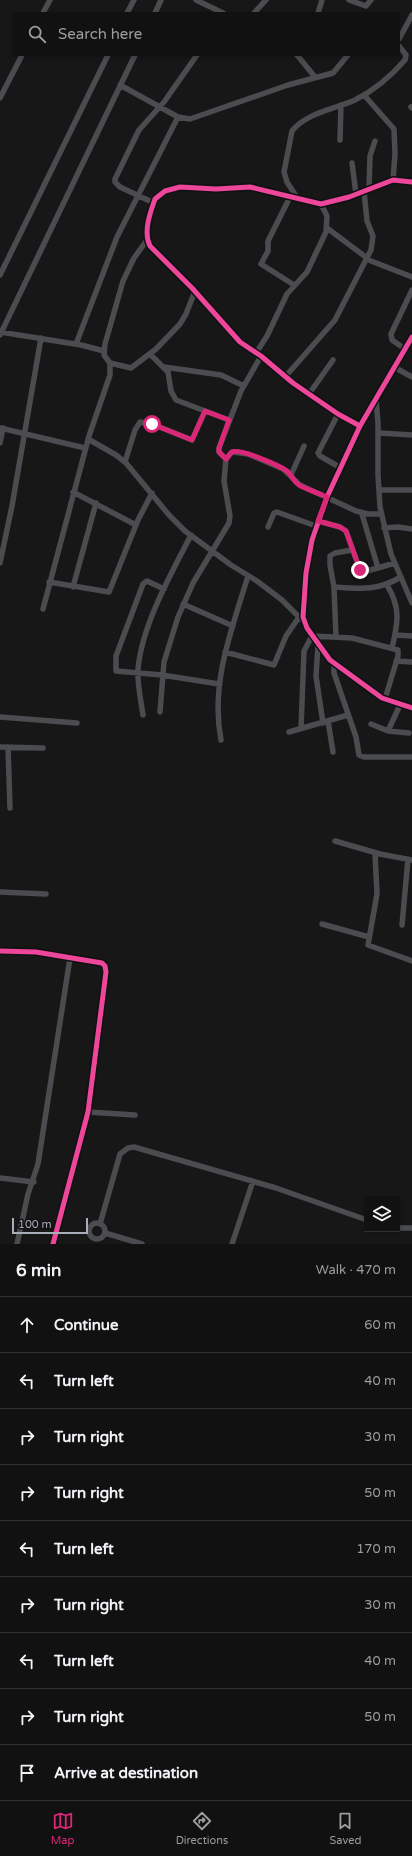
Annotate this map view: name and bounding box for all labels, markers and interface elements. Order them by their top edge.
search box [12,12,400,56]
icon: search [26,23,48,45]
text: Search here [58,25,142,43]
route start [143,415,161,433]
route end [351,561,369,579]
map controls [364,1196,400,1232]
button: layers [364,1196,400,1232]
scale bar [12,1216,88,1235]
text: 100 m [18,1218,52,1231]
text: 6 min [16,1260,61,1281]
text: Walk · 470 m [316,1262,396,1278]
icon: ahead [16,1314,38,1336]
text: Continue [54,1316,118,1334]
text: 60 m [364,1317,396,1333]
icon: left [16,1370,38,1392]
text: Turn left [54,1372,114,1390]
text: 40 m [364,1373,396,1389]
icon: right [16,1426,38,1448]
text: Turn right [54,1428,124,1446]
text: 30 m [364,1429,396,1445]
icon: right [16,1482,38,1504]
text: Turn right [54,1484,124,1502]
text: 50 m [364,1485,396,1501]
icon: left [16,1538,38,1560]
text: Turn left [54,1540,114,1558]
text: 170 m [356,1541,396,1557]
icon: right [16,1594,38,1616]
text: Turn right [54,1596,124,1614]
text: 30 m [364,1597,396,1613]
icon: left [16,1650,38,1672]
text: Turn left [54,1652,114,1670]
text: 40 m [364,1653,396,1669]
icon: right [16,1706,38,1728]
text: Turn right [54,1708,124,1726]
text: 50 m [364,1709,396,1725]
icon: arrive [16,1762,38,1784]
text: Arrive at destination [54,1764,198,1782]
tab: Map [51,1810,74,1847]
tab: Directions [176,1810,228,1847]
tab: Saved [330,1810,361,1847]

